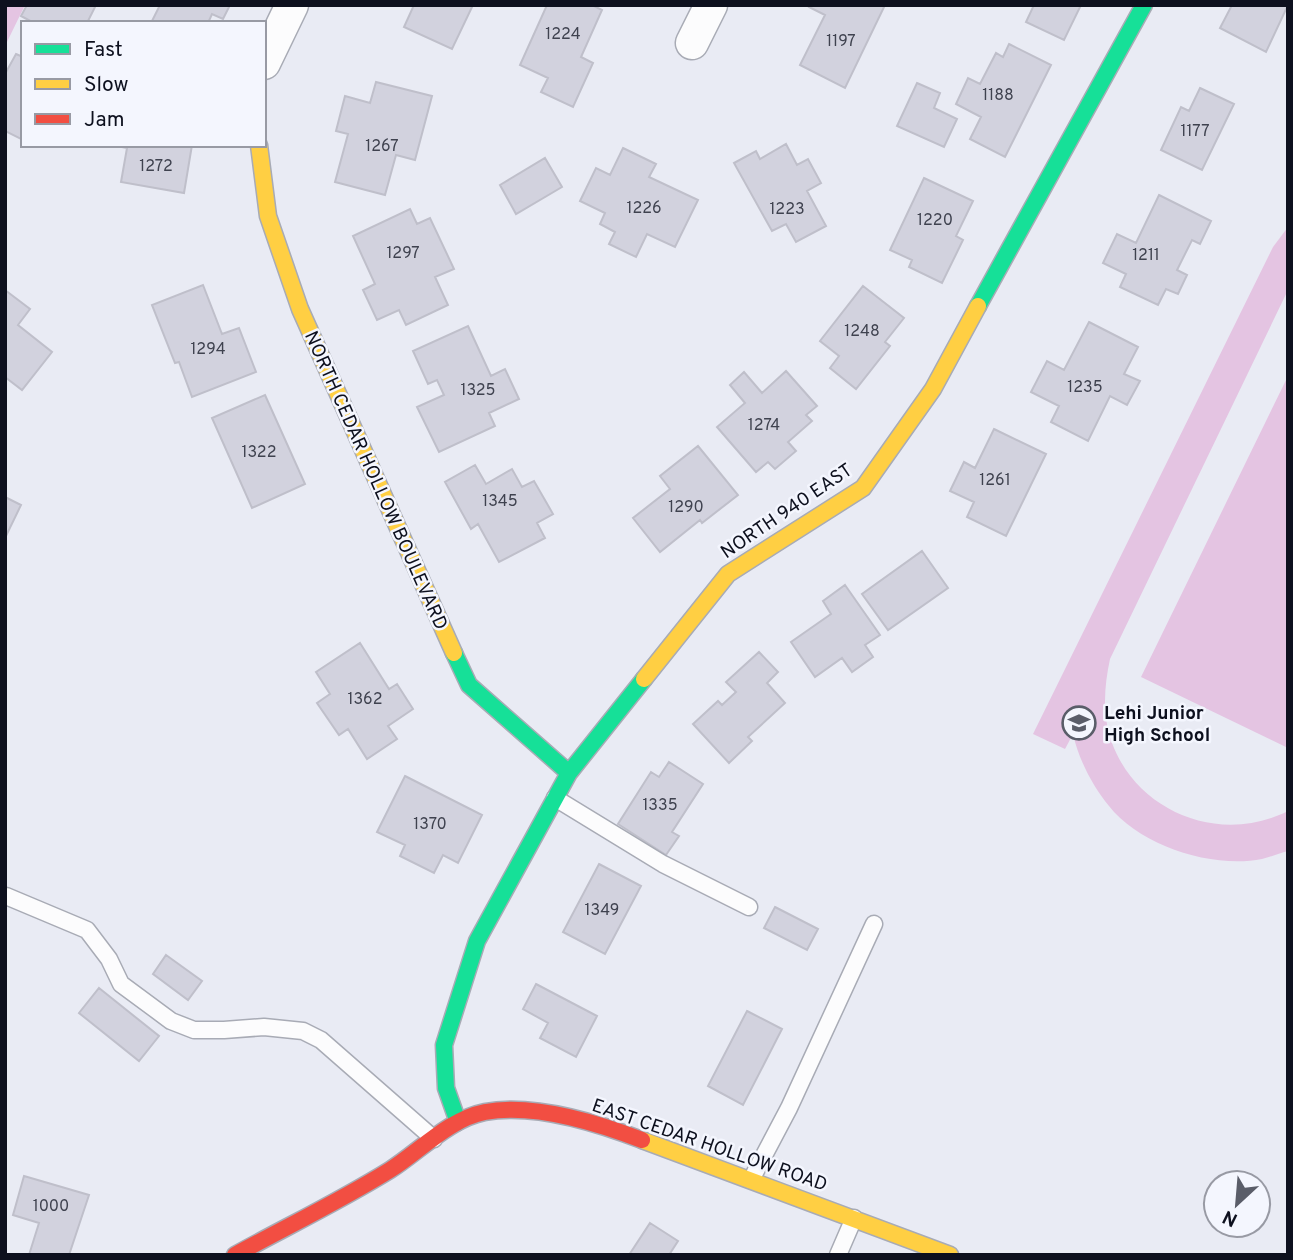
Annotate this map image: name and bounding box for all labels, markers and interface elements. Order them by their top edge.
legend [21,21,266,147]
house number: 1224 [545,25,581,45]
house number: 1197 [826,32,856,52]
text: Fast [84,37,123,64]
text: Slow [84,72,129,99]
house number: 1188 [982,86,1014,106]
text: Jam [84,107,125,134]
house number: 1177 [1180,122,1210,142]
house number: 1267 [365,137,399,157]
house number: 1272 [139,157,173,177]
house number: 1226 [626,199,662,219]
house number: 1223 [769,200,805,220]
house number: 1220 [917,211,953,231]
house number: 1297 [386,244,420,264]
house number: 1211 [1132,246,1160,266]
house number: 1248 [844,322,880,342]
street label: NORTH CEDAR HOLLOW BOULEVARD [298,328,452,634]
house number: 1294 [190,340,226,360]
house number: 1235 [1067,378,1103,398]
house number: 1325 [460,381,496,401]
house number: 1274 [748,416,780,436]
house number: 1322 [242,443,276,463]
street label: NORTH 940 EAST [717,459,858,565]
house number: 1261 [979,471,1011,491]
house number: 1345 [482,492,518,512]
house number: 1290 [668,498,704,518]
house number: 1362 [348,690,382,710]
place label: Lehi Junior High School [1104,702,1210,748]
school or university icon: Lehi Junior High School [1060,704,1098,742]
house number: 1335 [642,796,678,816]
house number: 1370 [413,815,447,835]
house number: 1349 [585,901,619,921]
street label: EAST CEDAR HOLLOW ROAD [588,1094,830,1198]
north arrow [1202,1169,1272,1239]
house number: 1000 [33,1197,69,1217]
text: N [1219,1204,1242,1231]

